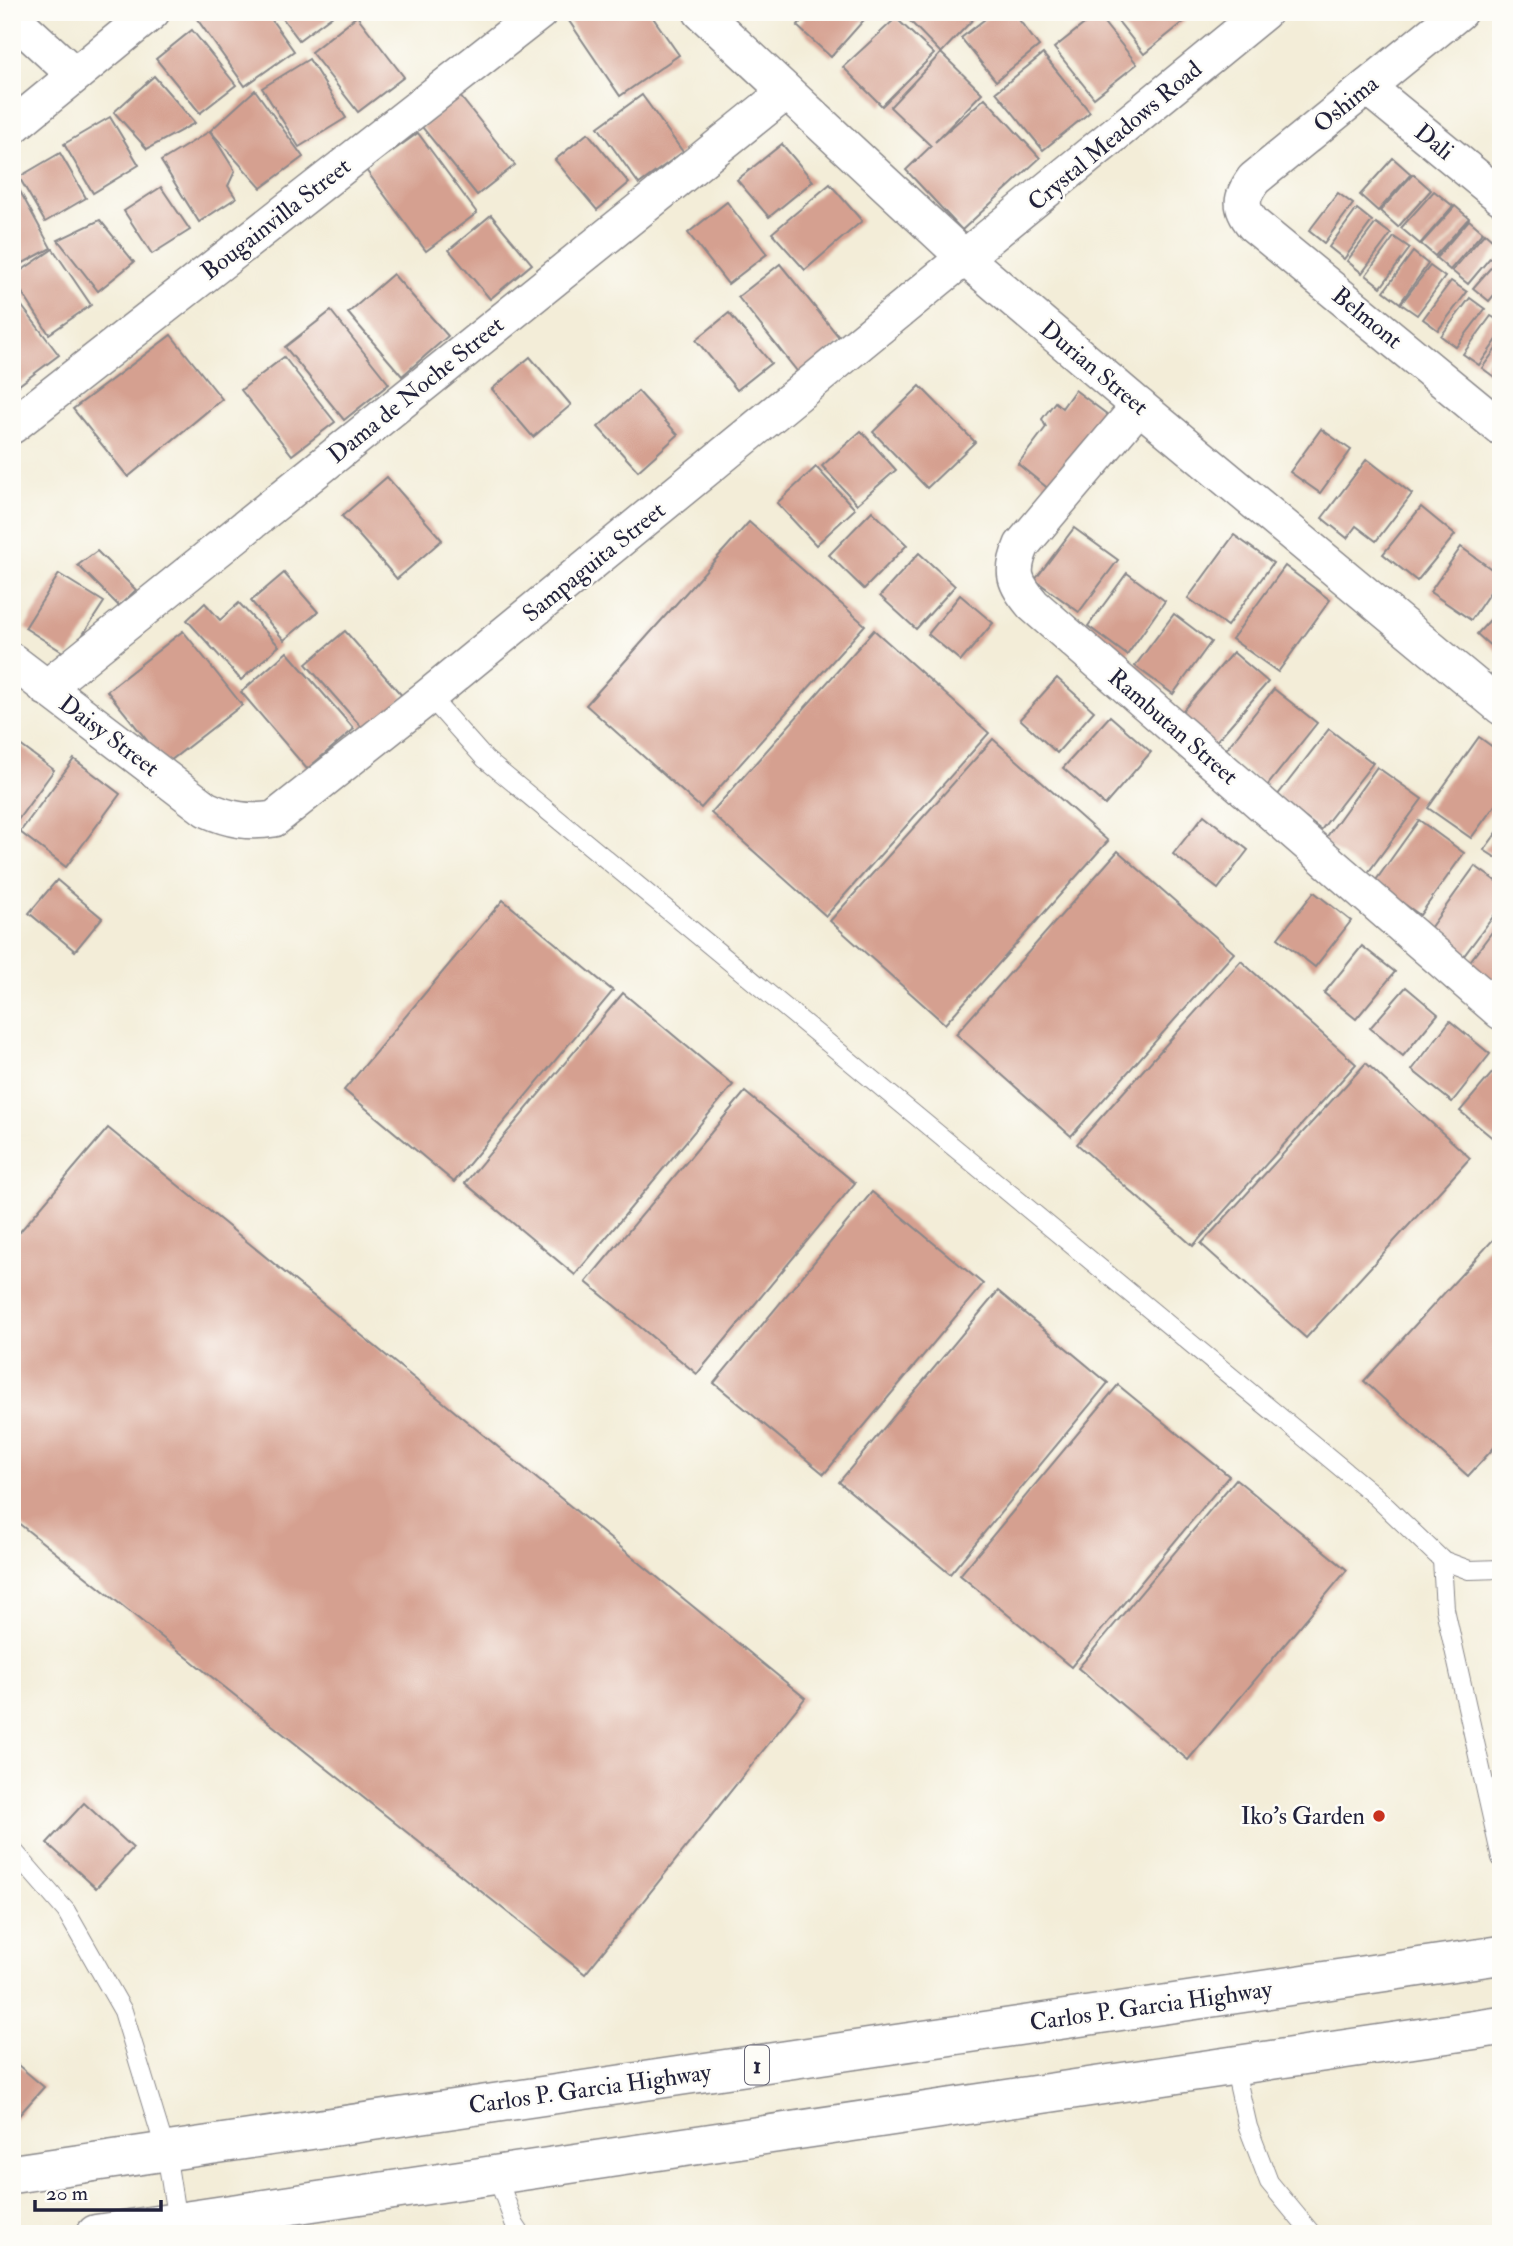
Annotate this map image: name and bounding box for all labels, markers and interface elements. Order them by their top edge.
street label: Crystal Meadows Road [1021,54,1209,218]
street label: Oshima [1307,68,1386,140]
street label: Dali [1408,117,1460,167]
street label: Bougainvilla Street [195,151,357,287]
street label: Belmont [1325,280,1409,356]
street label: Dama de Noche Street [322,309,510,470]
street label: Durian Street [1033,314,1155,423]
street label: Sampaguita Street [516,495,672,629]
street label: Rambutan Street [1102,662,1245,792]
street label: Daisy Street [53,688,165,784]
place label: Iko's Garden [1241,1801,1365,1832]
marker: Iko's Garden [1371,1808,1387,1824]
street label: Carlos P. Garcia Highway [1028,1974,1275,2038]
road number: 1 [745,2046,769,2084]
street label: Carlos P. Garcia Highway [467,2057,714,2121]
scale bar [35,2169,161,2213]
text: 20 m [46,2180,88,2207]

